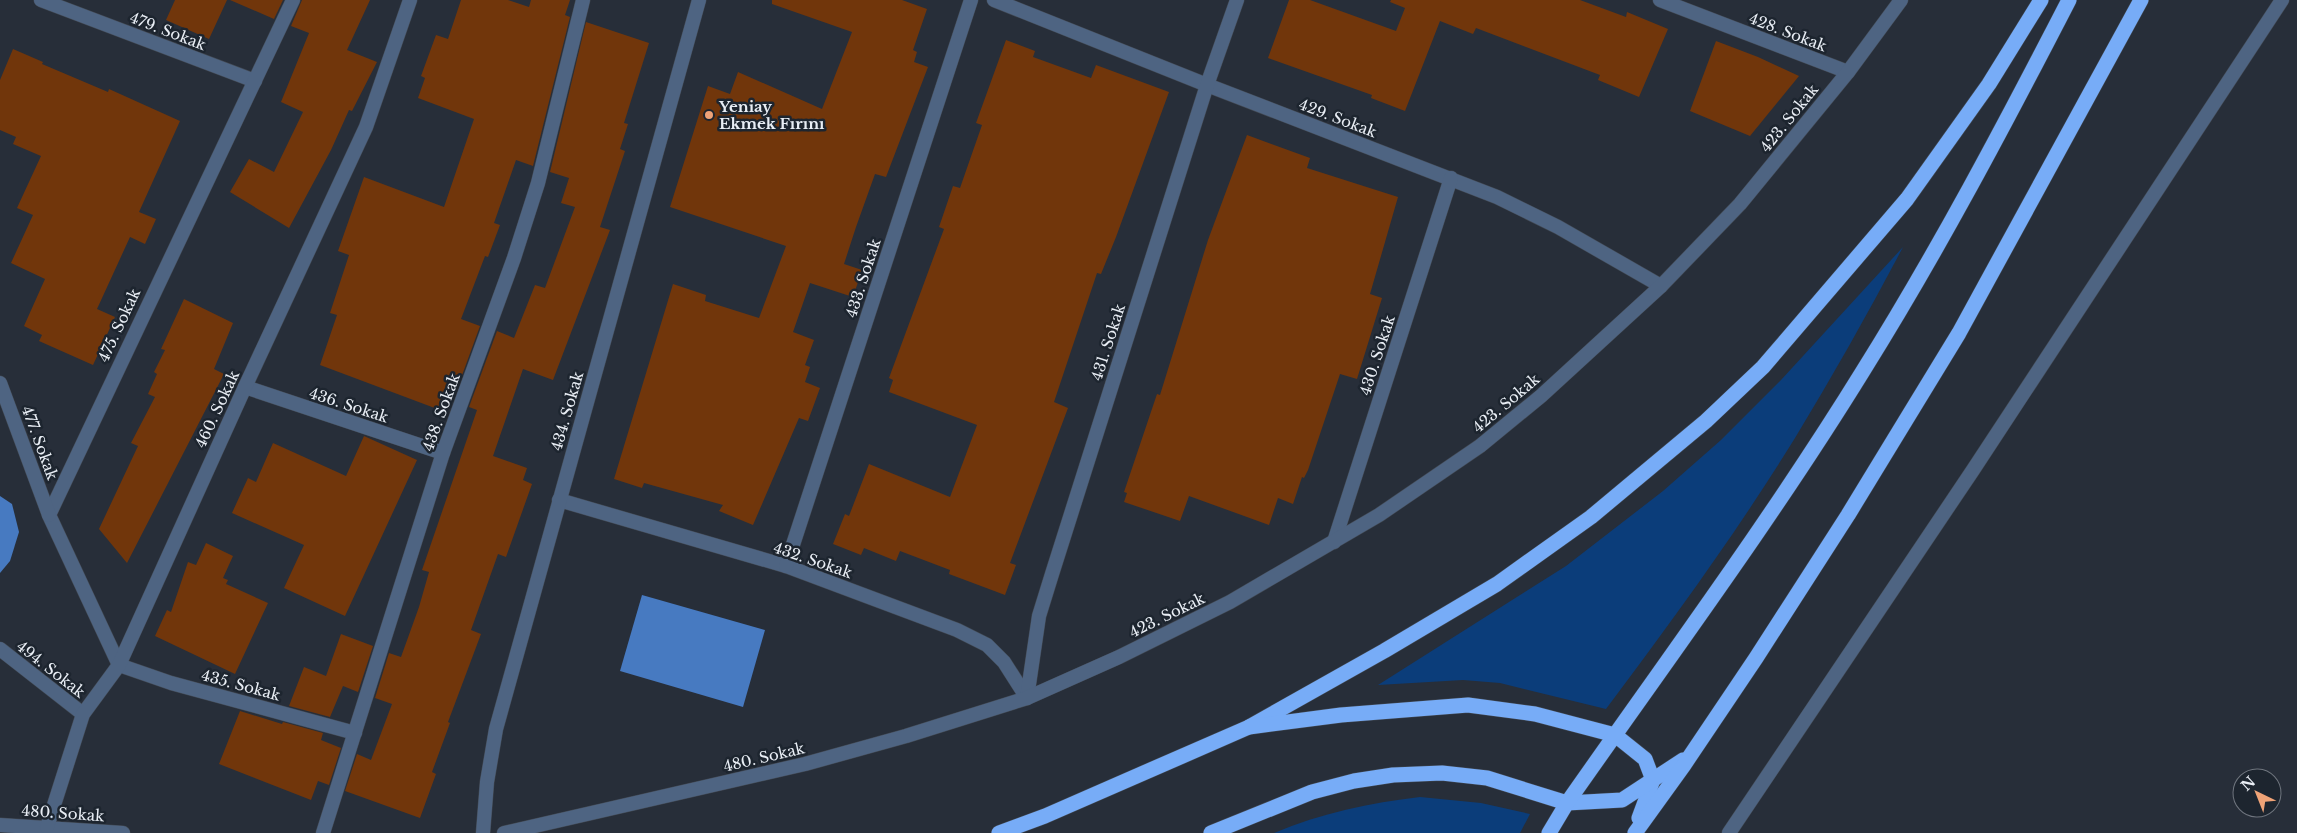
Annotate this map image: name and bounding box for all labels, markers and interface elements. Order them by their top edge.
street label: 479. Sokak [127,8,210,54]
street label: 428. Sokak [1746,8,1830,56]
street label: 423. Sokak [1756,80,1823,156]
street label: 429. Sokak [1296,94,1380,142]
place label: Yeniay Ekmek Fırını [718,97,825,133]
marker: Yeniay Ekmek Fırını [703,109,715,121]
street label: 433. Sokak [841,235,885,320]
street label: 475. Sokak [94,284,145,365]
street label: 431. Sokak [1087,301,1130,383]
street label: 430. Sokak [1355,312,1399,397]
street label: 460. Sokak [191,367,244,451]
street label: 434. Sokak [547,369,588,453]
street label: 423. Sokak [1469,369,1544,437]
street label: 438. Sokak [418,370,464,454]
street label: 436. Sokak [307,383,392,427]
street label: 477. Sokak [18,403,62,483]
street label: 432. Sokak [771,538,855,583]
street label: 423. Sokak [1126,588,1209,641]
street label: 494. Sokak [13,636,90,702]
street label: 435. Sokak [199,665,283,705]
street label: 480. Sokak [722,738,807,776]
north arrow [2232,768,2282,818]
text: N [2237,772,2259,795]
street label: 480. Sokak [21,801,106,825]

